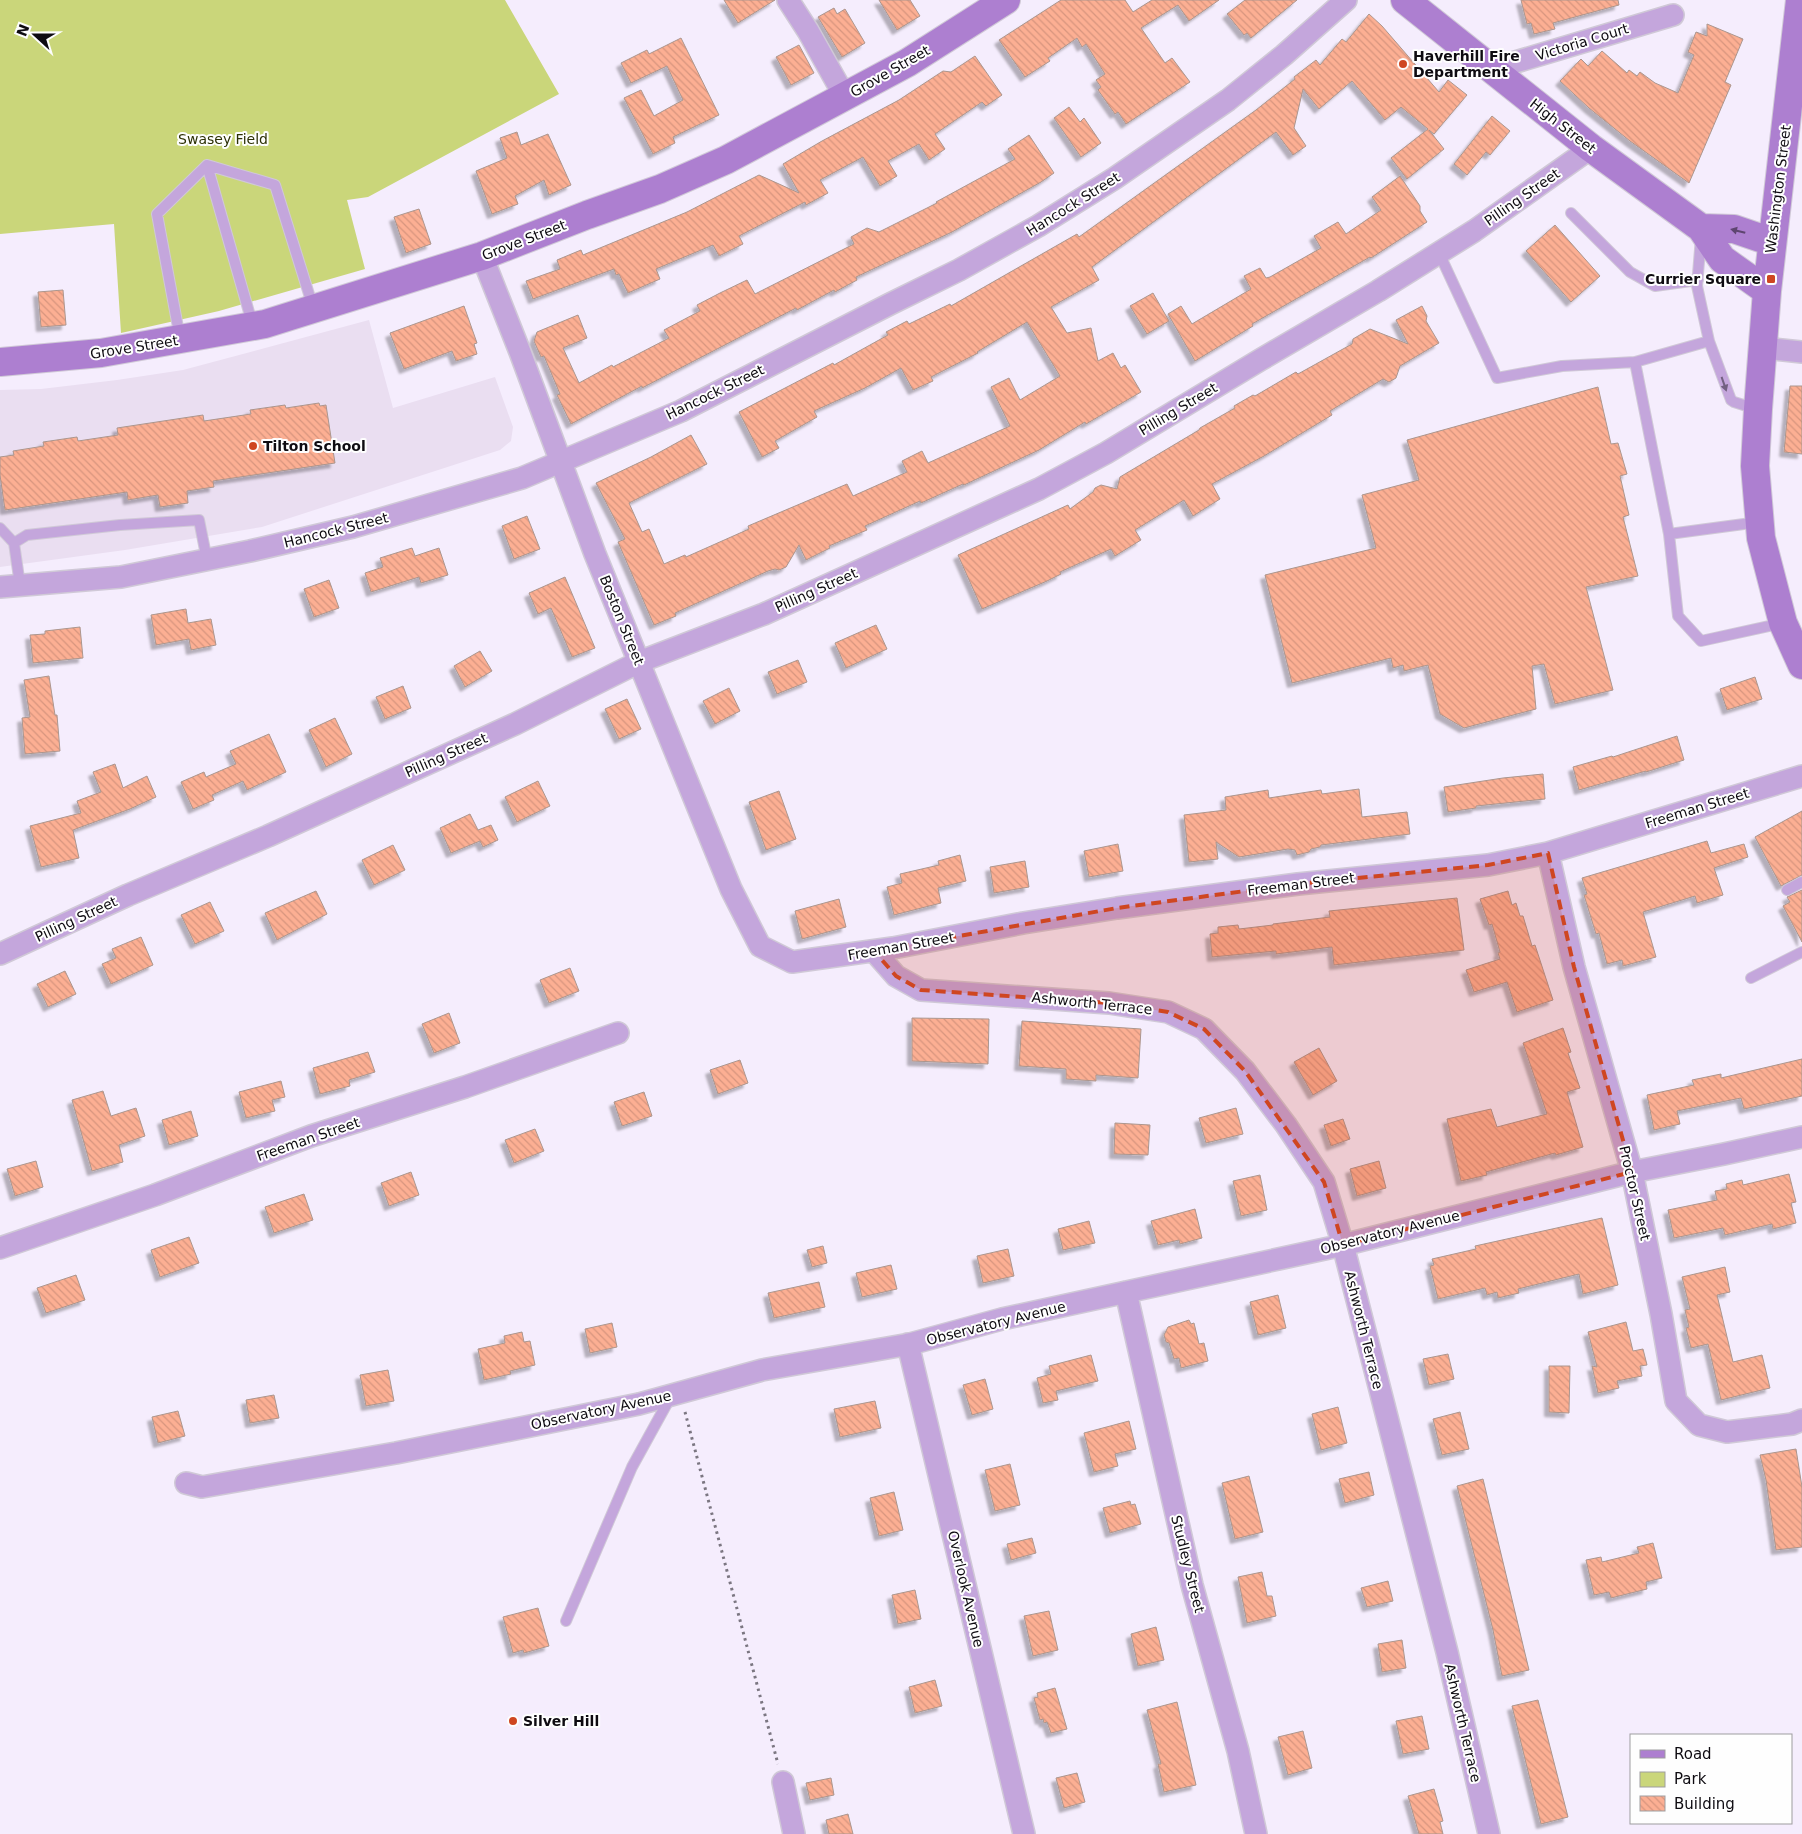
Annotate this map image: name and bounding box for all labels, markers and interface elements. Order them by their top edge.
north arrow [10,10,60,60]
street label: Victoria Court [1534,20,1631,64]
text: N [13,22,32,39]
street label: Grove Street [848,42,933,100]
place label: Haverhill Fire Department [1413,48,1520,80]
marker: Haverhill Fire Department [1397,58,1409,70]
street label: High Street [1527,95,1600,157]
street label: Washington Street [1762,123,1794,254]
park label: Swasey Field [178,131,268,147]
street label: Pilling Street [1481,165,1563,229]
street label: Hancock Street [1023,169,1123,239]
street label: Grove Street [480,216,569,263]
one-way arrow [1730,227,1745,235]
place label: Currier Square [1645,271,1761,287]
marker: Currier Square [1765,273,1777,285]
street label: Grove Street [89,332,180,362]
street label: Hancock Street [663,361,767,423]
one-way arrow [1720,377,1728,392]
street label: Pilling Street [1136,379,1220,439]
place label: Tilton School [263,438,366,454]
marker: Tilton School [247,440,259,452]
street label: Hancock Street [282,509,390,551]
street label: Pilling Street [772,564,860,615]
street label: Boston Street [597,573,647,668]
street label: Pilling Street [402,729,490,780]
street label: Freeman Street [1643,784,1751,831]
street label: Freeman Street [1247,869,1356,899]
street label: Pilling Street [33,893,120,945]
street label: Freeman Street [847,929,956,963]
street label: Ashworth Terrace [1031,989,1153,1017]
street label: Freeman Street [254,1114,362,1164]
street label: Proctor Street [1616,1144,1654,1242]
street label: Observatory Avenue [1319,1207,1461,1257]
street label: Ashworth Terrace [1342,1269,1386,1391]
street label: Observatory Avenue [925,1298,1067,1348]
street label: Observatory Avenue [529,1387,673,1433]
street label: Studley Street [1168,1514,1208,1615]
street label: Overlook Avenue [945,1529,987,1649]
street label: Ashworth Terrace [1442,1662,1484,1784]
place label: Silver Hill [523,1713,599,1729]
marker: Silver Hill [507,1715,519,1727]
legend [1630,1734,1792,1824]
text: Road [1674,1745,1712,1763]
text: Park [1674,1770,1707,1788]
text: Building [1674,1795,1735,1813]

